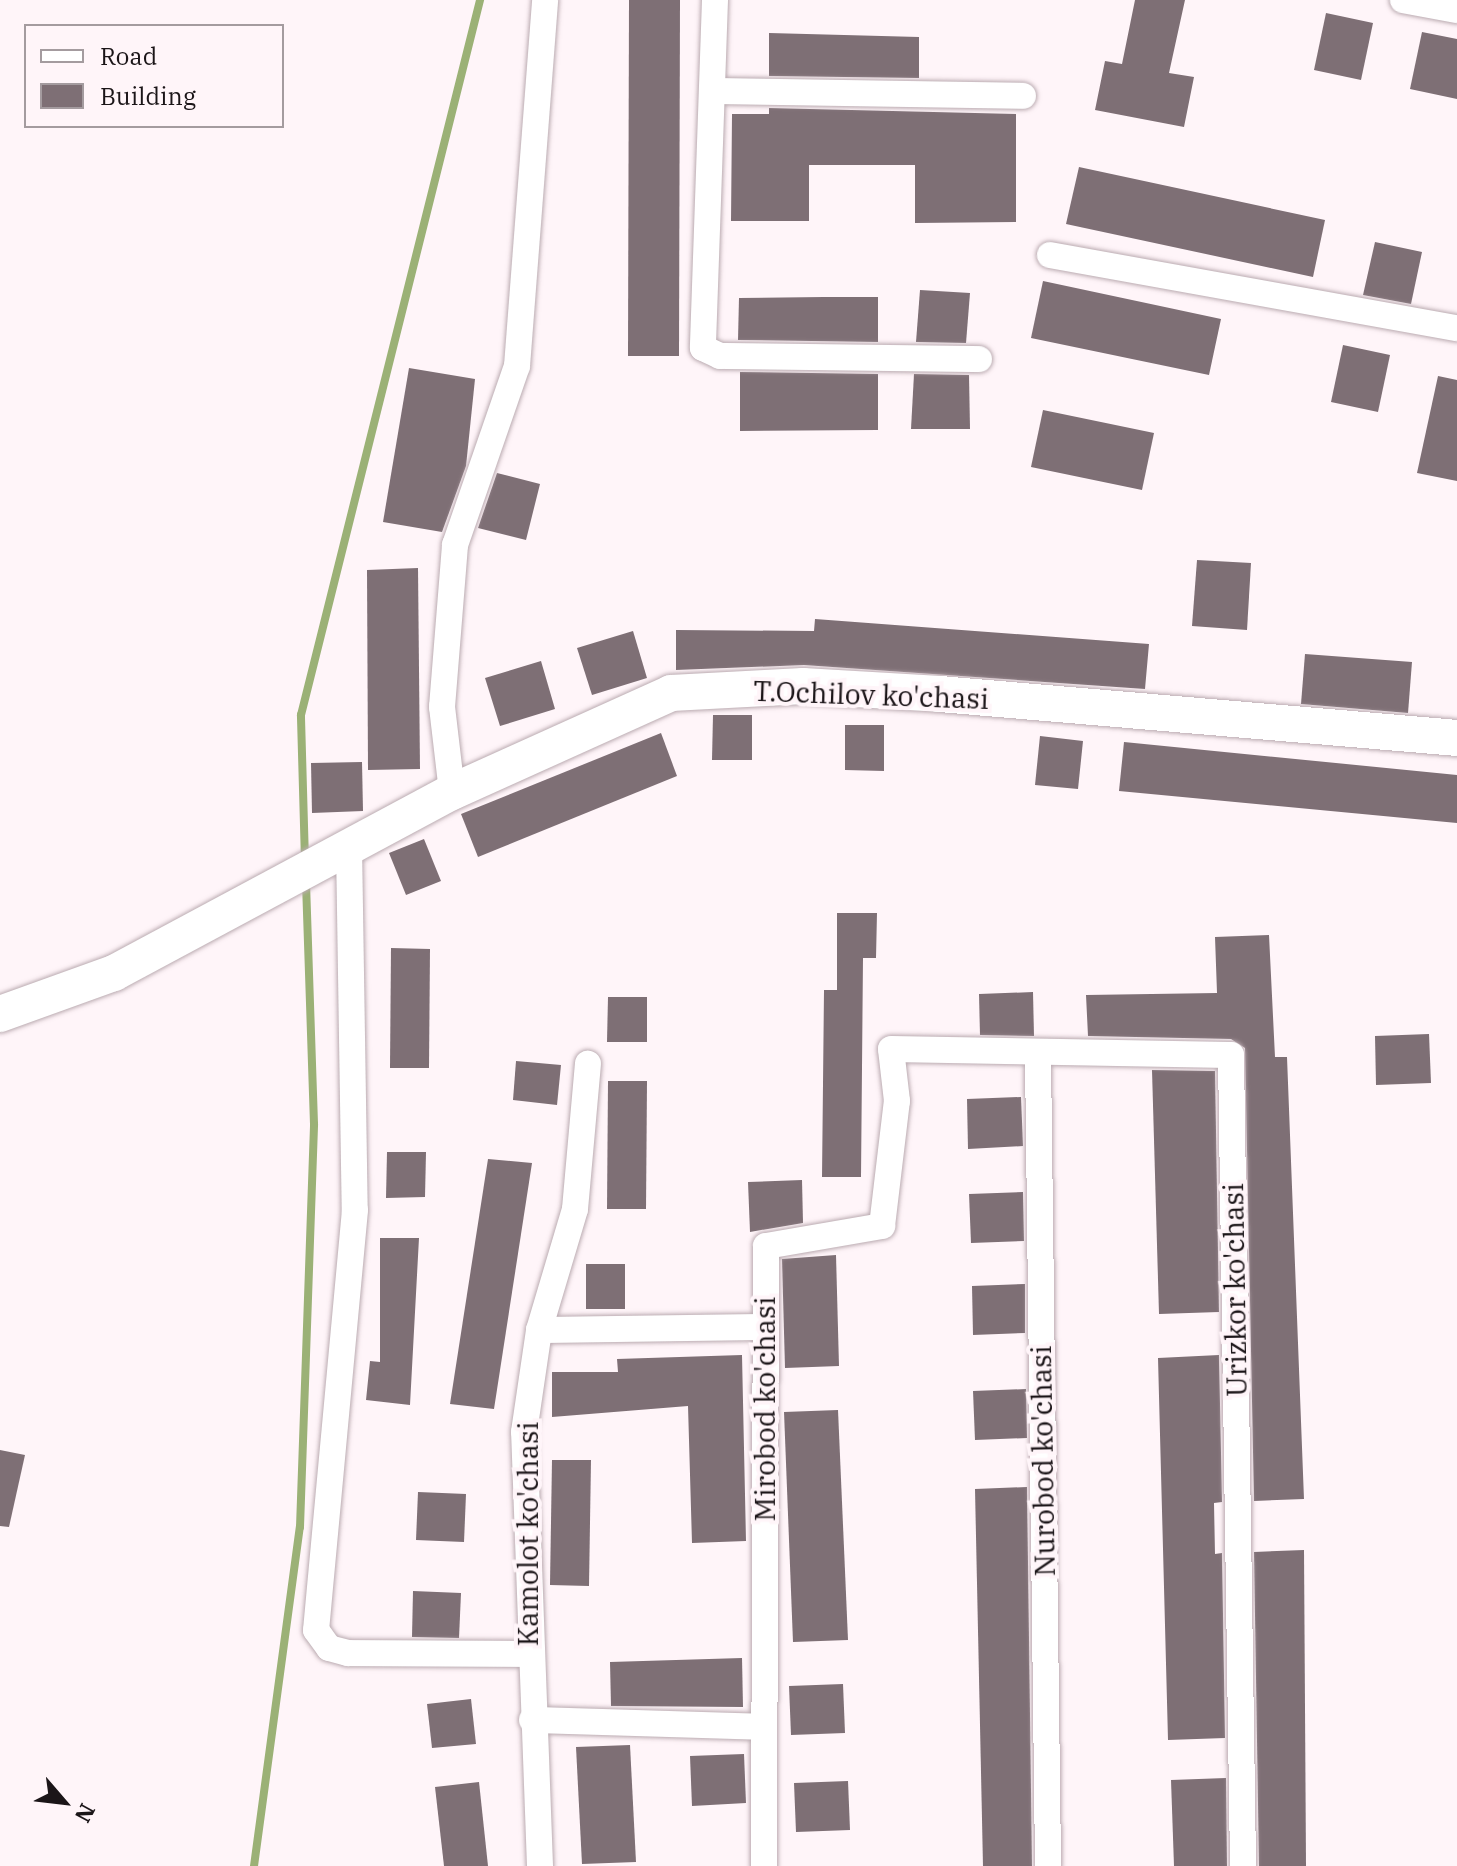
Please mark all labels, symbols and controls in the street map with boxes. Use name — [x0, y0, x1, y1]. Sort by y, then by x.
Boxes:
legend — [24, 24, 284, 128]
text: Road — [100, 40, 157, 72]
text: Building — [100, 80, 196, 112]
street label: T.Ochilov ko'chasi — [753, 674, 989, 716]
street label: Urizkor ko'chasi — [1216, 1183, 1254, 1397]
street label: Mirobod ko'chasi — [748, 1296, 782, 1522]
street label: Nurobod ko'chasi — [1024, 1345, 1062, 1577]
street label: Kamolot ko'chasi — [511, 1422, 545, 1646]
north arrow — [24, 1762, 104, 1842]
text: N — [69, 1799, 103, 1828]

